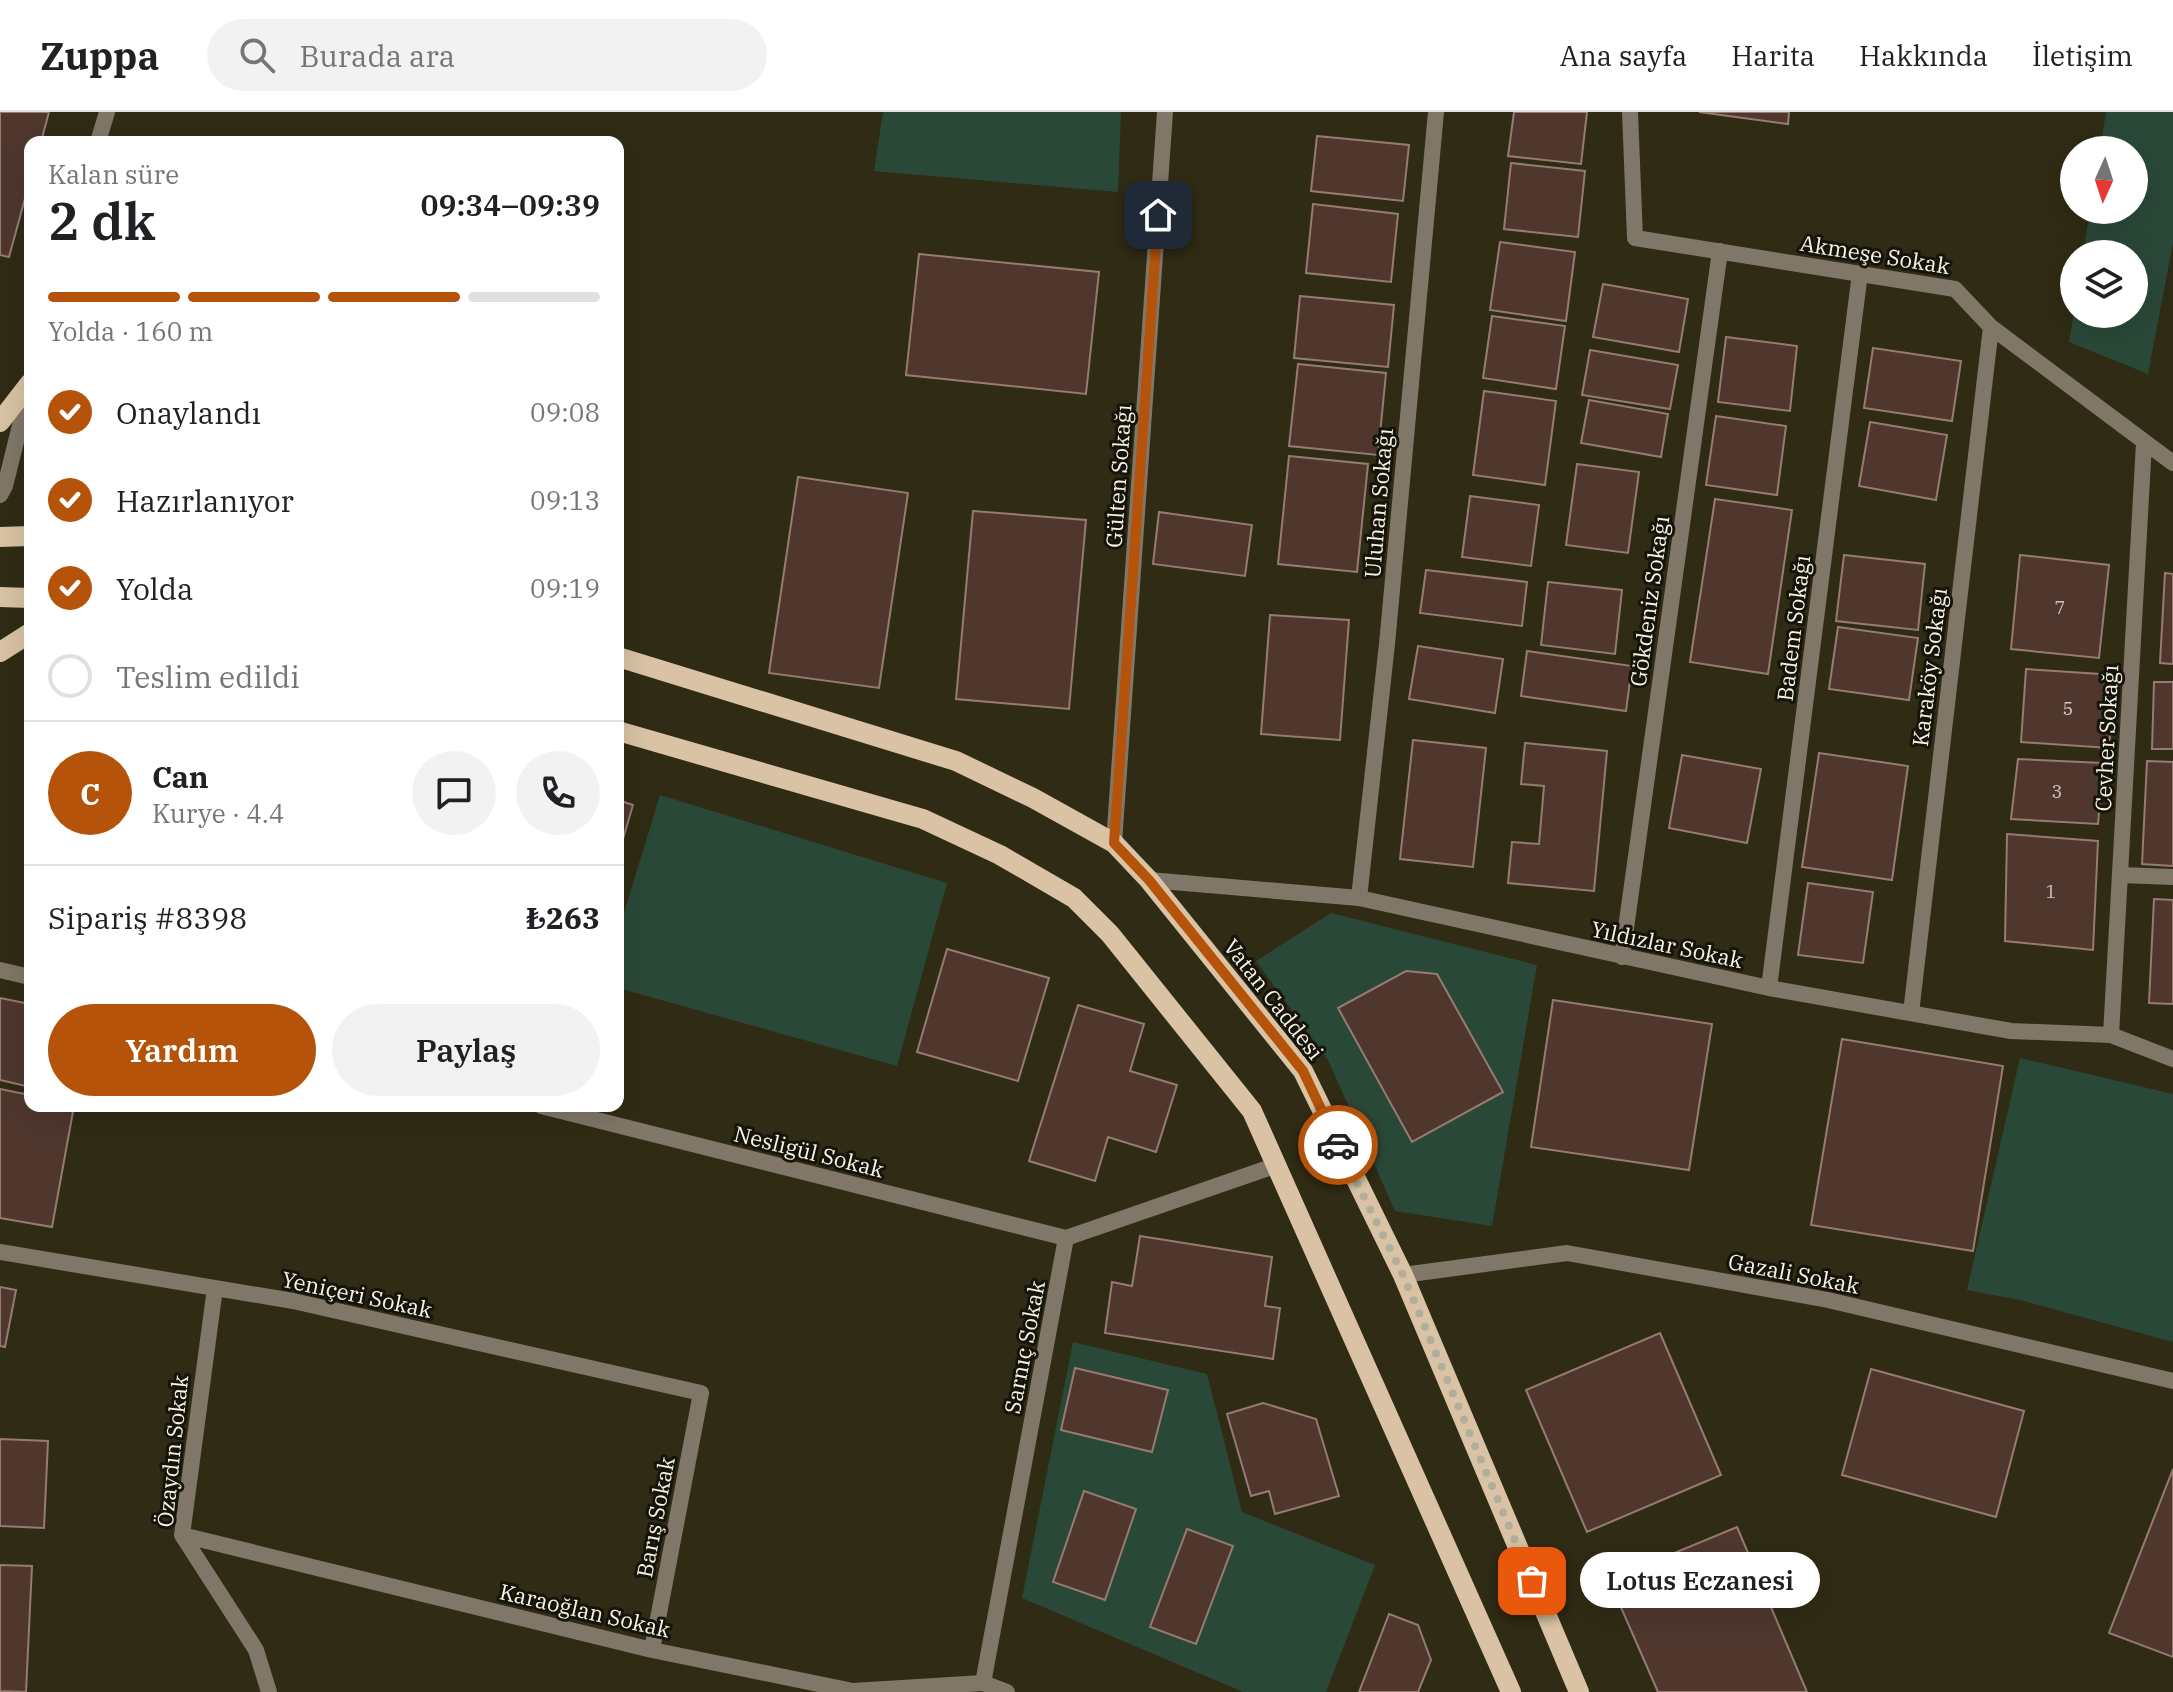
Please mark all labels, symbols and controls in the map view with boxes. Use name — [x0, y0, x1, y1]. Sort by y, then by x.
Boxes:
search box — [207, 19, 767, 91]
text: Zuppa — [40, 31, 159, 80]
icon: search — [235, 33, 279, 77]
text: Burada ara — [299, 36, 455, 75]
text: Ana sayfa — [1560, 37, 1687, 74]
text: Harita — [1731, 37, 1815, 74]
text: Hakkında — [1859, 37, 1988, 74]
text: İletişim — [2032, 37, 2133, 74]
north arrow — [2060, 136, 2148, 224]
map controls — [2060, 136, 2148, 328]
text: Kalan süre — [48, 157, 179, 191]
pin — [1124, 181, 1192, 249]
text: 09:34–09:39 — [420, 185, 600, 224]
text: 2 dk — [48, 187, 155, 254]
icon: home — [1136, 193, 1180, 237]
street label: Akmeşe Sokak — [1798, 228, 1952, 280]
button: layers — [2060, 240, 2148, 328]
text: Yolda · 160 m — [48, 314, 213, 348]
icon: check — [48, 390, 92, 434]
text: Onaylandı — [116, 393, 261, 432]
text: 09:08 — [530, 395, 600, 429]
street label: Gülten Sokağı — [1099, 403, 1137, 549]
street label: Uluhan Sokağı — [1357, 427, 1399, 579]
icon: check — [48, 478, 92, 522]
text: Hazırlanıyor — [116, 481, 294, 520]
text: 09:13 — [530, 483, 600, 517]
street label: Gökdeniz Sokağı — [1623, 514, 1675, 688]
street label: Badem Sokağı — [1770, 553, 1816, 703]
icon: check — [48, 566, 92, 610]
text: Yolda — [116, 569, 193, 608]
text: 09:19 — [530, 571, 600, 605]
street label: Karaköy Sokağı — [1905, 586, 1953, 748]
house number: 7 — [2055, 596, 2065, 619]
text: Teslim edildi — [116, 657, 300, 696]
street label: Cevher Sokağı — [2088, 664, 2124, 812]
house number: 5 — [2063, 697, 2073, 720]
button: chat — [412, 751, 496, 835]
button: phone — [516, 751, 600, 835]
text: Can — [152, 757, 209, 796]
text: C — [80, 774, 100, 813]
house number: 3 — [2052, 780, 2062, 803]
text: Kurye · 4.4 — [152, 796, 284, 830]
house number: 1 — [2046, 880, 2056, 903]
text: Sipariş #8398 — [48, 898, 247, 937]
text: ₺263 — [526, 898, 600, 937]
street label: Yıldızlar Sokak — [1588, 914, 1746, 974]
street label: Vatan Caddesi — [1218, 932, 1330, 1066]
button: Yardım — [48, 1004, 316, 1096]
button: Paylaş — [332, 1004, 600, 1096]
courier — [1298, 1105, 1378, 1185]
street label: Nesligül Sokak — [731, 1118, 887, 1184]
icon: car — [1316, 1123, 1360, 1167]
street label: Gazali Sokak — [1726, 1246, 1862, 1300]
street label: Yeniçeri Sokak — [279, 1264, 435, 1324]
street label: Sarnıç Sokak — [997, 1278, 1051, 1416]
street label: Özaydın Sokak — [150, 1373, 194, 1529]
street label: Barış Sokak — [629, 1454, 681, 1580]
pin — [1498, 1547, 1566, 1615]
callout: Lotus Eczanesi — [1580, 1553, 1820, 1609]
icon: bag — [1510, 1559, 1554, 1603]
text: Lotus Eczanesi — [1606, 1563, 1794, 1597]
street label: Karaoğlan Sokak — [497, 1576, 673, 1644]

